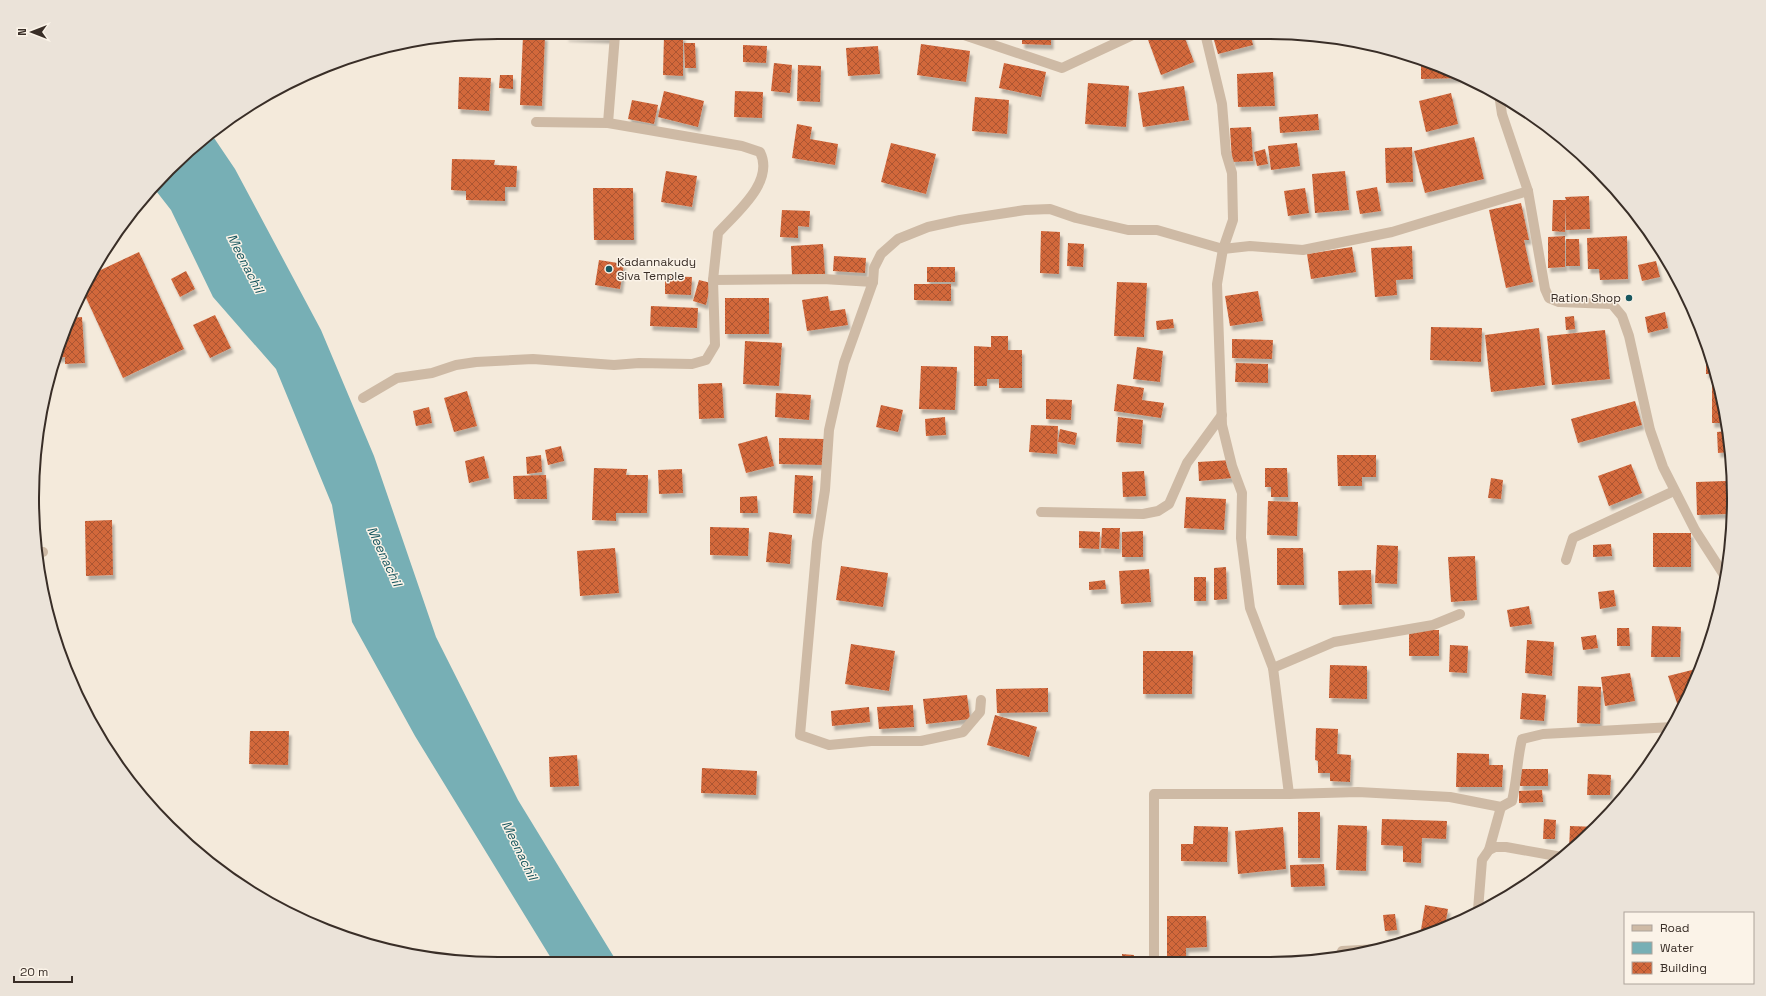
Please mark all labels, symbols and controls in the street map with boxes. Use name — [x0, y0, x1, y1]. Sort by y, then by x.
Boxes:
north arrow — [12, 12, 52, 52]
text: N — [15, 28, 29, 36]
water label: Meenachil — [223, 231, 268, 297]
place label: Kadannakudy Siva Temple — [617, 254, 696, 284]
marker: Kadannakudy Siva Temple — [604, 264, 614, 274]
place label: Ration Shop — [1551, 290, 1621, 306]
marker: Ration Shop — [1624, 293, 1634, 303]
water label: Meenachil — [363, 524, 407, 590]
water label: Meenachil — [498, 818, 542, 884]
legend — [1624, 912, 1754, 984]
text: Road — [1660, 920, 1689, 936]
text: Water — [1660, 940, 1694, 956]
scale bar — [14, 958, 72, 984]
text: Building — [1660, 960, 1707, 976]
text: 20 m — [20, 964, 48, 980]

